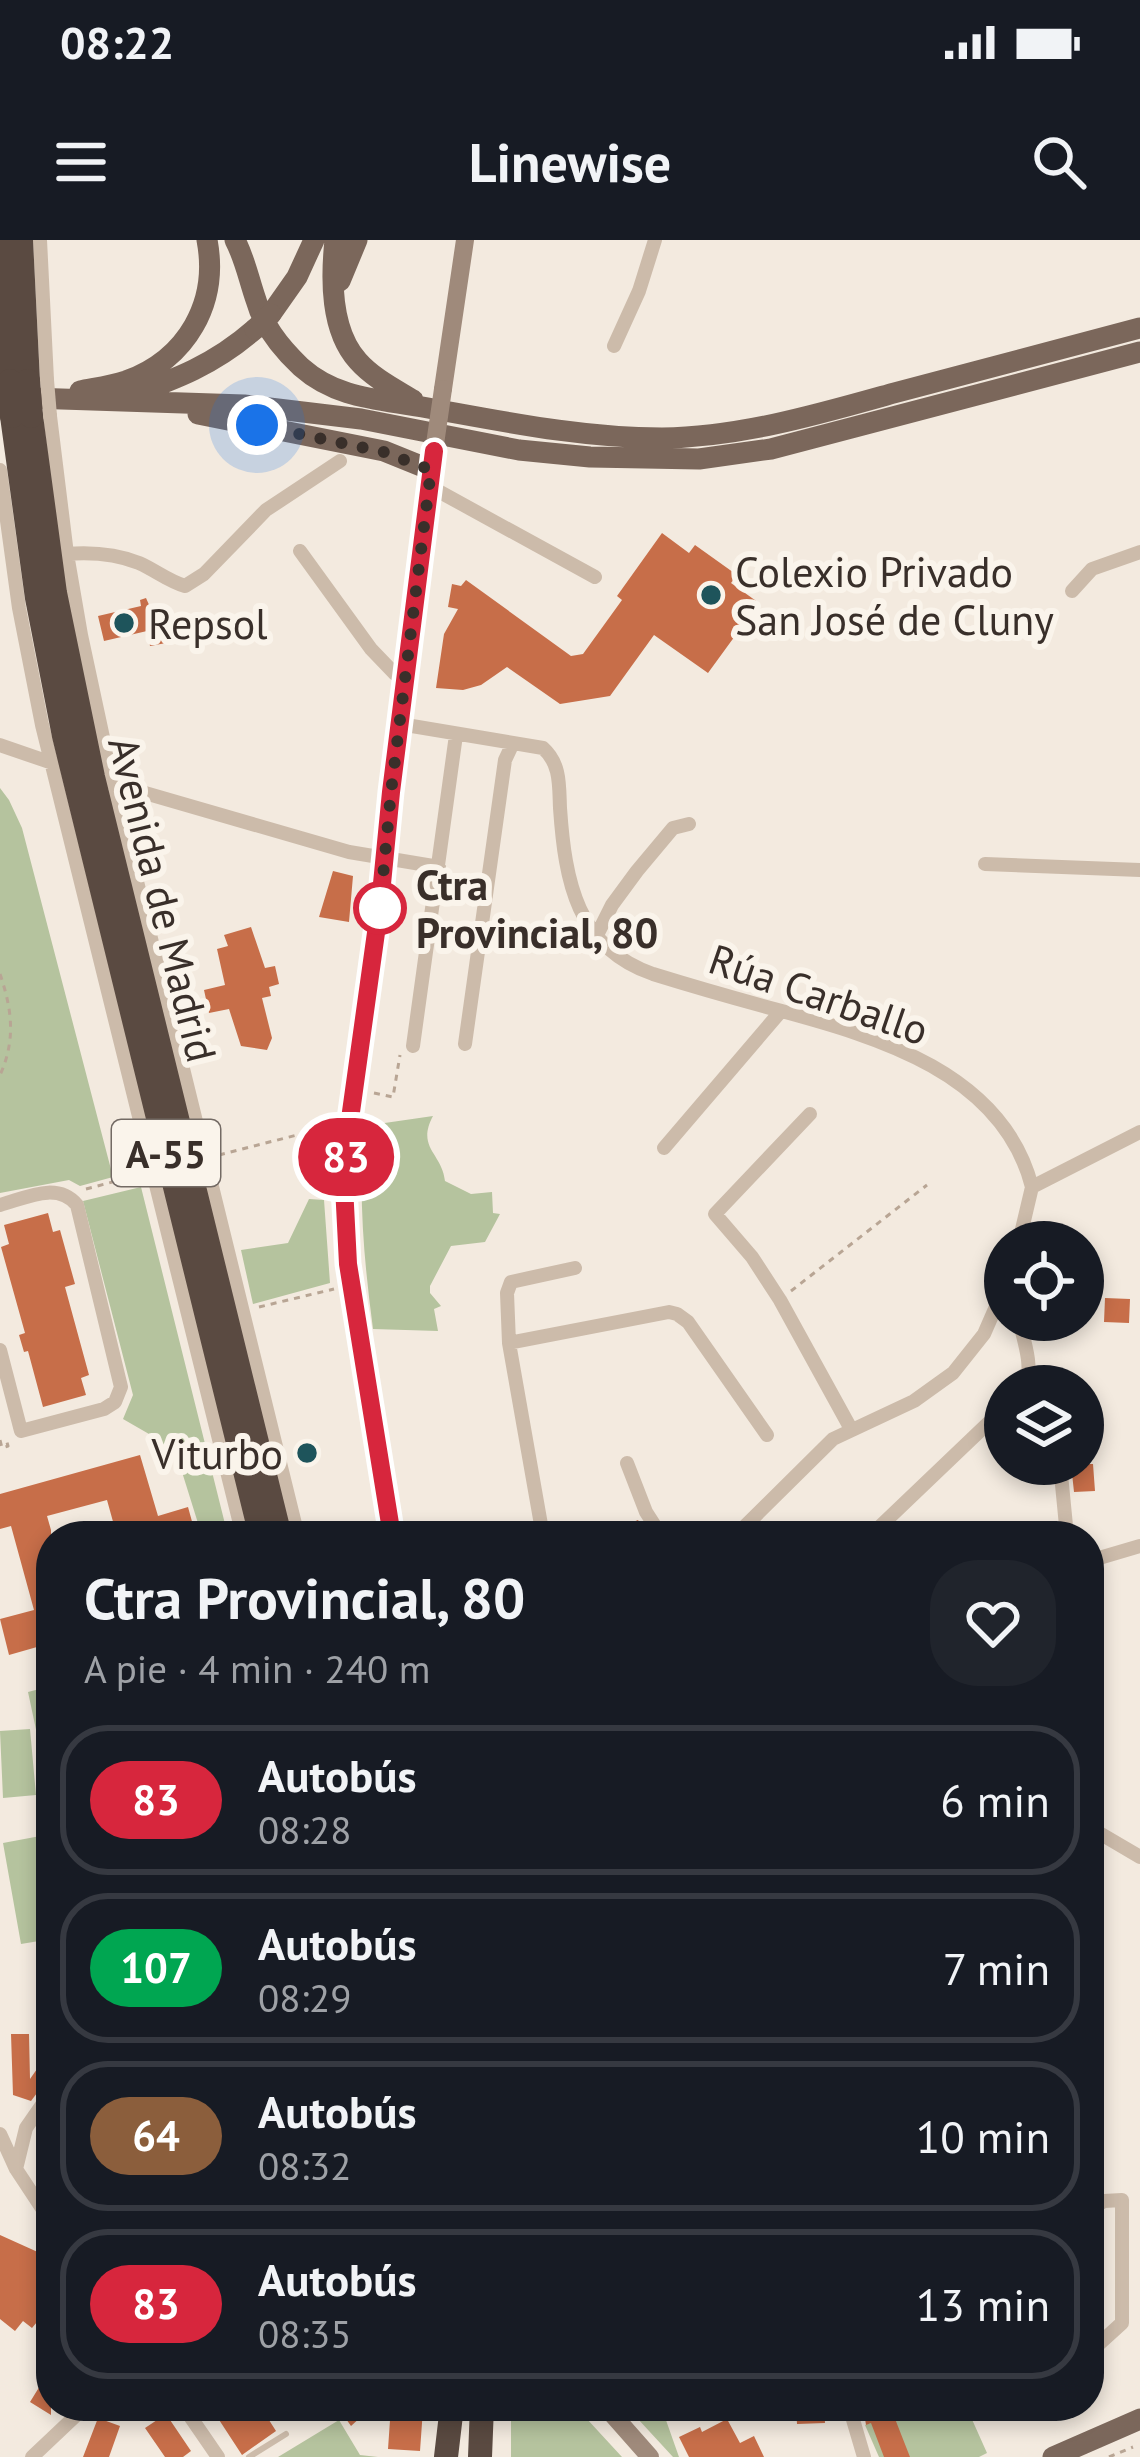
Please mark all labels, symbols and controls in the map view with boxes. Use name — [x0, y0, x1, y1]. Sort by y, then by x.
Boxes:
text: 08:22 — [60, 13, 174, 71]
text: Linewise — [469, 127, 671, 197]
icon: menu — [48, 129, 114, 195]
icon: search — [1026, 129, 1092, 195]
your location — [227, 395, 287, 455]
place label: Colexio Privado San José de Cluny — [735, 544, 1054, 647]
marker: Colexio Privado San José de Cluny — [698, 582, 724, 608]
place label: Repsol — [148, 596, 268, 651]
marker: Repsol — [111, 610, 137, 636]
street label: Avenida de Madrid — [96, 731, 230, 1067]
place label: Ctra Provincial, 80 — [416, 857, 658, 960]
marker: Ctra Provincial, 80 — [355, 883, 405, 933]
street label: Rúa Carballo — [702, 931, 936, 1057]
line badge: 83 — [292, 1118, 400, 1196]
road number: A-55 — [112, 1120, 220, 1186]
text: 83 — [322, 1129, 370, 1184]
map controls — [984, 1221, 1104, 1485]
button: locate — [984, 1221, 1104, 1341]
button: layers — [984, 1365, 1104, 1485]
place label: Viturbo — [151, 1426, 283, 1481]
marker: Viturbo — [294, 1440, 320, 1466]
button: heart — [930, 1560, 1056, 1686]
text: Ctra Provincial, 80 — [84, 1561, 525, 1635]
text: A pie · 4 min · 240 m — [84, 1643, 430, 1694]
text: Autobús — [258, 1746, 416, 1804]
text: 6 min — [940, 1771, 1050, 1829]
text: 83 — [132, 1772, 180, 1827]
text: 08:28 — [258, 1804, 352, 1855]
text: Autobús — [258, 1914, 416, 1972]
text: 7 min — [943, 1939, 1050, 1997]
text: 107 — [120, 1940, 192, 1995]
text: 08:29 — [258, 1972, 352, 2023]
text: Autobús — [258, 2082, 416, 2140]
text: 10 min — [916, 2107, 1050, 2165]
text: 64 — [132, 2108, 180, 2163]
text: 08:32 — [258, 2140, 352, 2191]
text: Autobús — [258, 2250, 416, 2308]
text: 13 min — [916, 2275, 1050, 2333]
text: 83 — [132, 2276, 180, 2331]
text: 08:35 — [258, 2308, 352, 2359]

